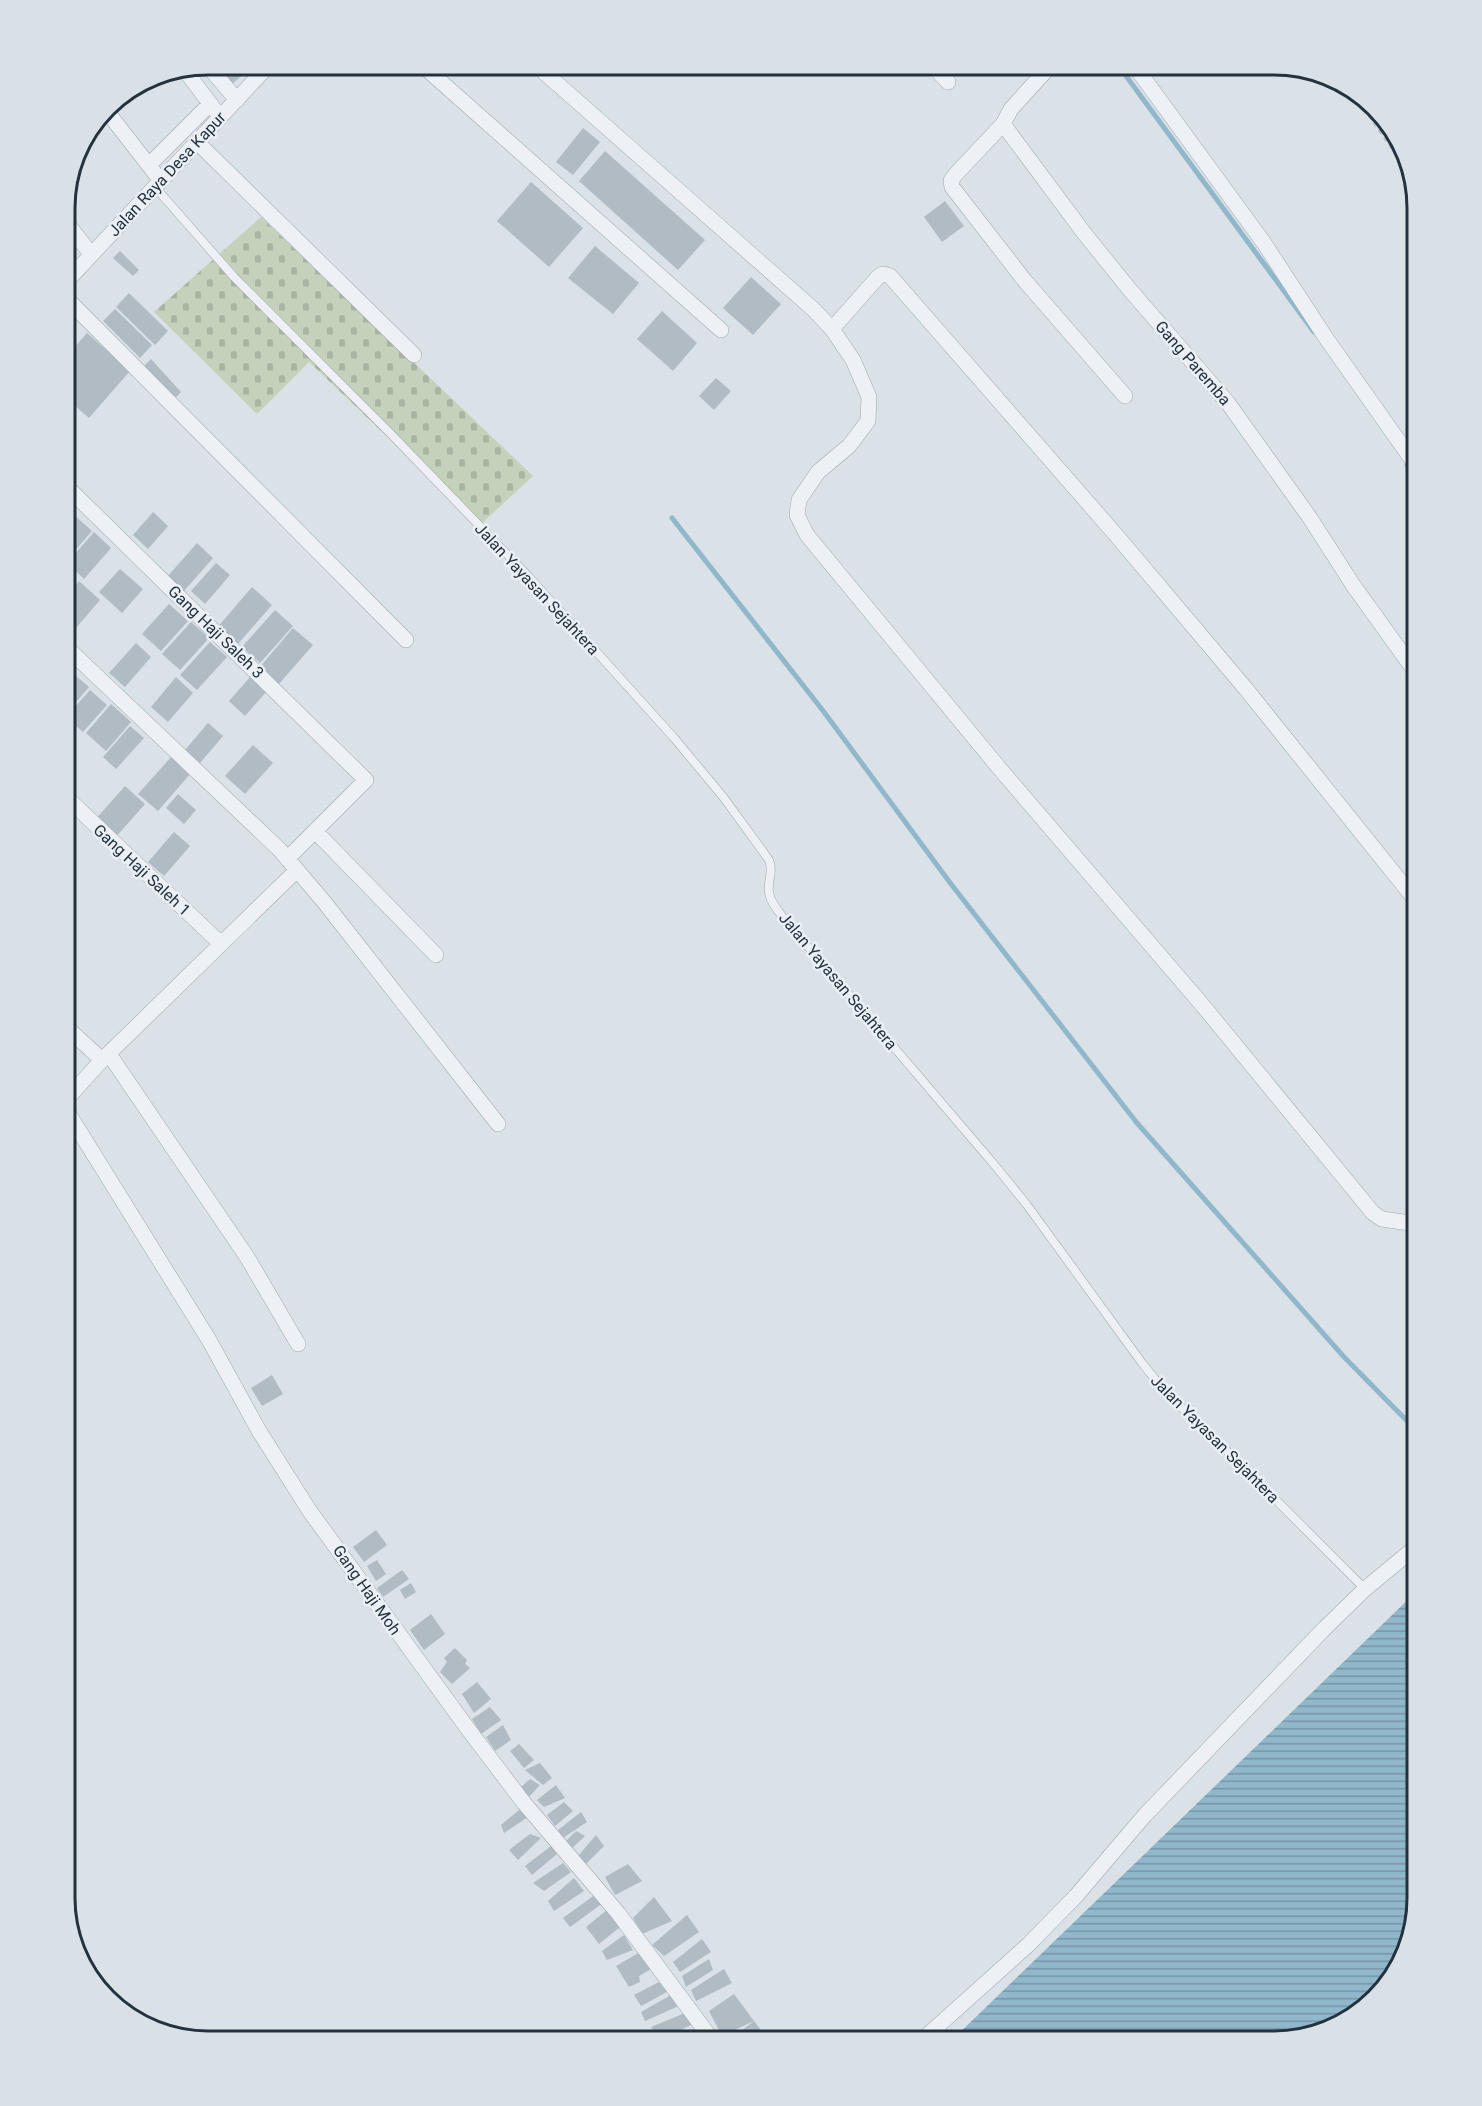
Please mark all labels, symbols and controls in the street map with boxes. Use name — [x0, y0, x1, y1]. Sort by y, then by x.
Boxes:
street label: Jalan Raya Desa Kapur — [104, 107, 230, 240]
street label: Gang Paremba — [1151, 317, 1235, 409]
street label: Jalan Yayasan Sejahtera — [471, 519, 603, 659]
street label: Gang Haji Saleh 3 — [164, 582, 268, 682]
street label: Gang Haji Saleh 1 — [90, 820, 194, 920]
street label: Jalan Yayasan Sejahtera — [775, 908, 901, 1054]
street label: Jalan Yayasan Sejahtera — [1147, 1371, 1283, 1507]
street label: Gang Haji Moh — [329, 1542, 405, 1638]

